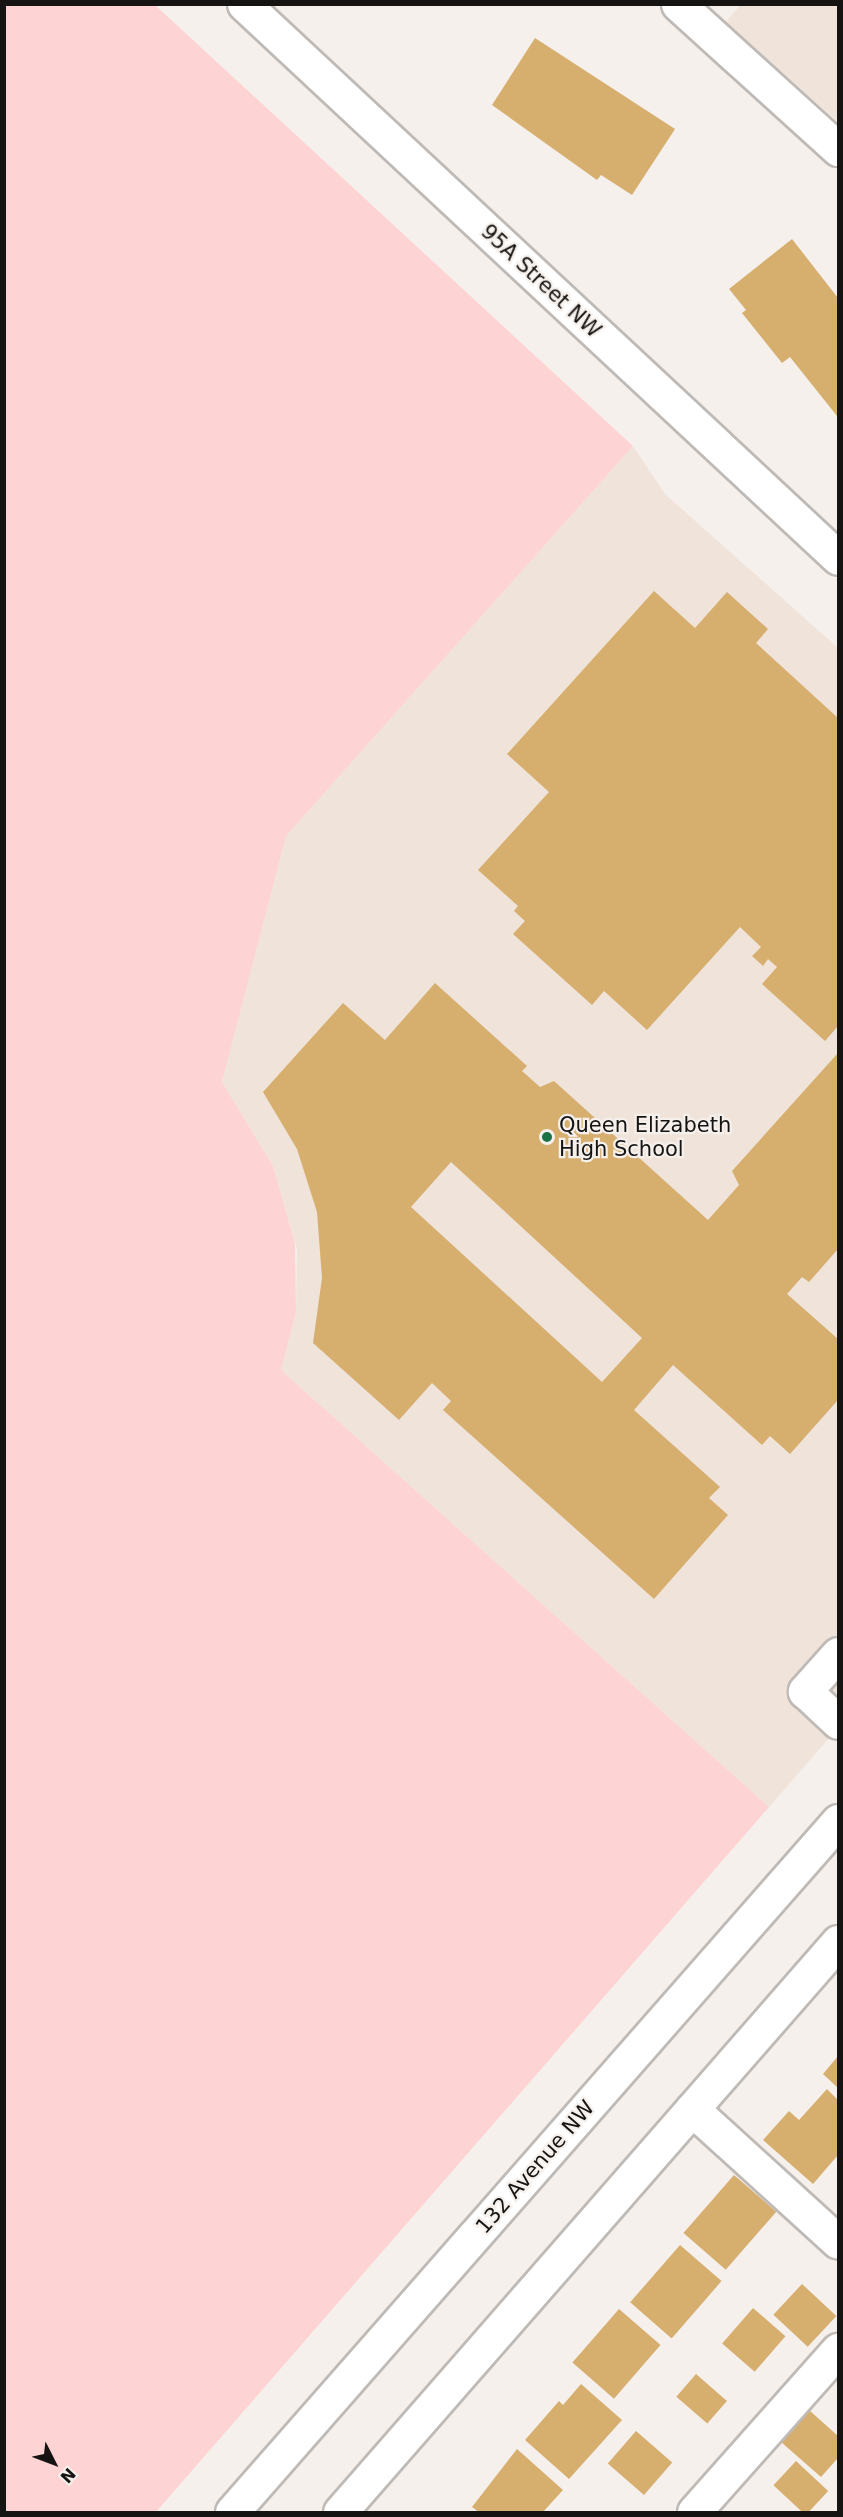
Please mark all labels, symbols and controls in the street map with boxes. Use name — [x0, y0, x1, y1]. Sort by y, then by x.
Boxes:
street label: 95A Street NW — [476, 219, 606, 343]
place label: Queen Elizabeth High School — [559, 1112, 731, 1162]
marker: Queen Elizabeth High School — [540, 1130, 554, 1144]
street label: 132 Avenue NW — [470, 2095, 600, 2239]
north arrow — [24, 2433, 84, 2493]
text: N — [56, 2464, 79, 2487]

